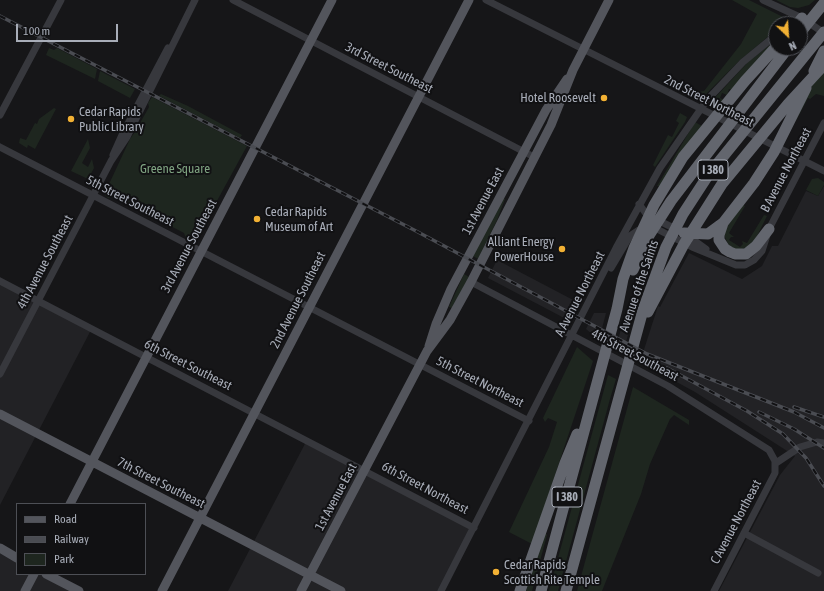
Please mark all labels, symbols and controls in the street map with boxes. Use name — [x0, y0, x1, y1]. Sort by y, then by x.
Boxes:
scale bar — [18, 16, 120, 42]
north arrow — [768, 16, 808, 56]
text: 100 m — [23, 24, 50, 38]
street label: 3rd Street Southeast — [343, 39, 435, 97]
text: N — [787, 39, 798, 53]
street label: 2nd Street Northeast — [662, 72, 756, 130]
place label: Hotel Roosevelt — [520, 90, 596, 106]
marker: Hotel Roosevelt — [599, 93, 609, 103]
place label: Cedar Rapids Public Library — [79, 104, 144, 135]
marker: Cedar Rapids Public Library — [66, 114, 76, 124]
street label: B Avenue Northeast — [757, 125, 815, 215]
road number: I 380 — [698, 160, 728, 180]
park label: Greene Square — [140, 161, 210, 177]
street label: 1st Avenue East — [459, 165, 507, 237]
street label: 5th Street Southeast — [84, 172, 176, 230]
street label: 3rd Avenue Southeast — [158, 196, 220, 296]
place label: Cedar Rapids Museum of Art — [265, 204, 333, 235]
street label: 4th Avenue Southeast — [14, 212, 76, 312]
marker: Cedar Rapids Museum of Art — [252, 214, 262, 224]
place label: Alliant Energy PowerHouse — [488, 234, 554, 265]
street label: Avenue of the Saints — [616, 238, 662, 334]
marker: Alliant Energy PowerHouse — [557, 244, 567, 254]
street label: 2nd Avenue Southeast — [267, 249, 329, 351]
street label: A Avenue Northeast — [552, 249, 608, 339]
street label: 4th Street Southeast — [589, 325, 681, 385]
street label: 6th Street Southeast — [142, 336, 234, 394]
street label: 5th Street Northeast — [434, 353, 526, 411]
street label: 7th Street Southeast — [115, 454, 207, 512]
street label: 6th Street Northeast — [379, 459, 471, 517]
street label: 1st Avenue East — [312, 461, 360, 533]
street label: C Avenue Northeast — [707, 477, 765, 567]
road number: I 380 — [552, 487, 582, 507]
legend — [16, 503, 146, 575]
text: Road — [54, 512, 77, 526]
text: Railway — [54, 532, 89, 546]
text: Park — [54, 552, 74, 566]
place label: Cedar Rapids Scottish Rite Temple — [504, 557, 600, 588]
marker: Cedar Rapids Scottish Rite Temple — [491, 567, 501, 577]

